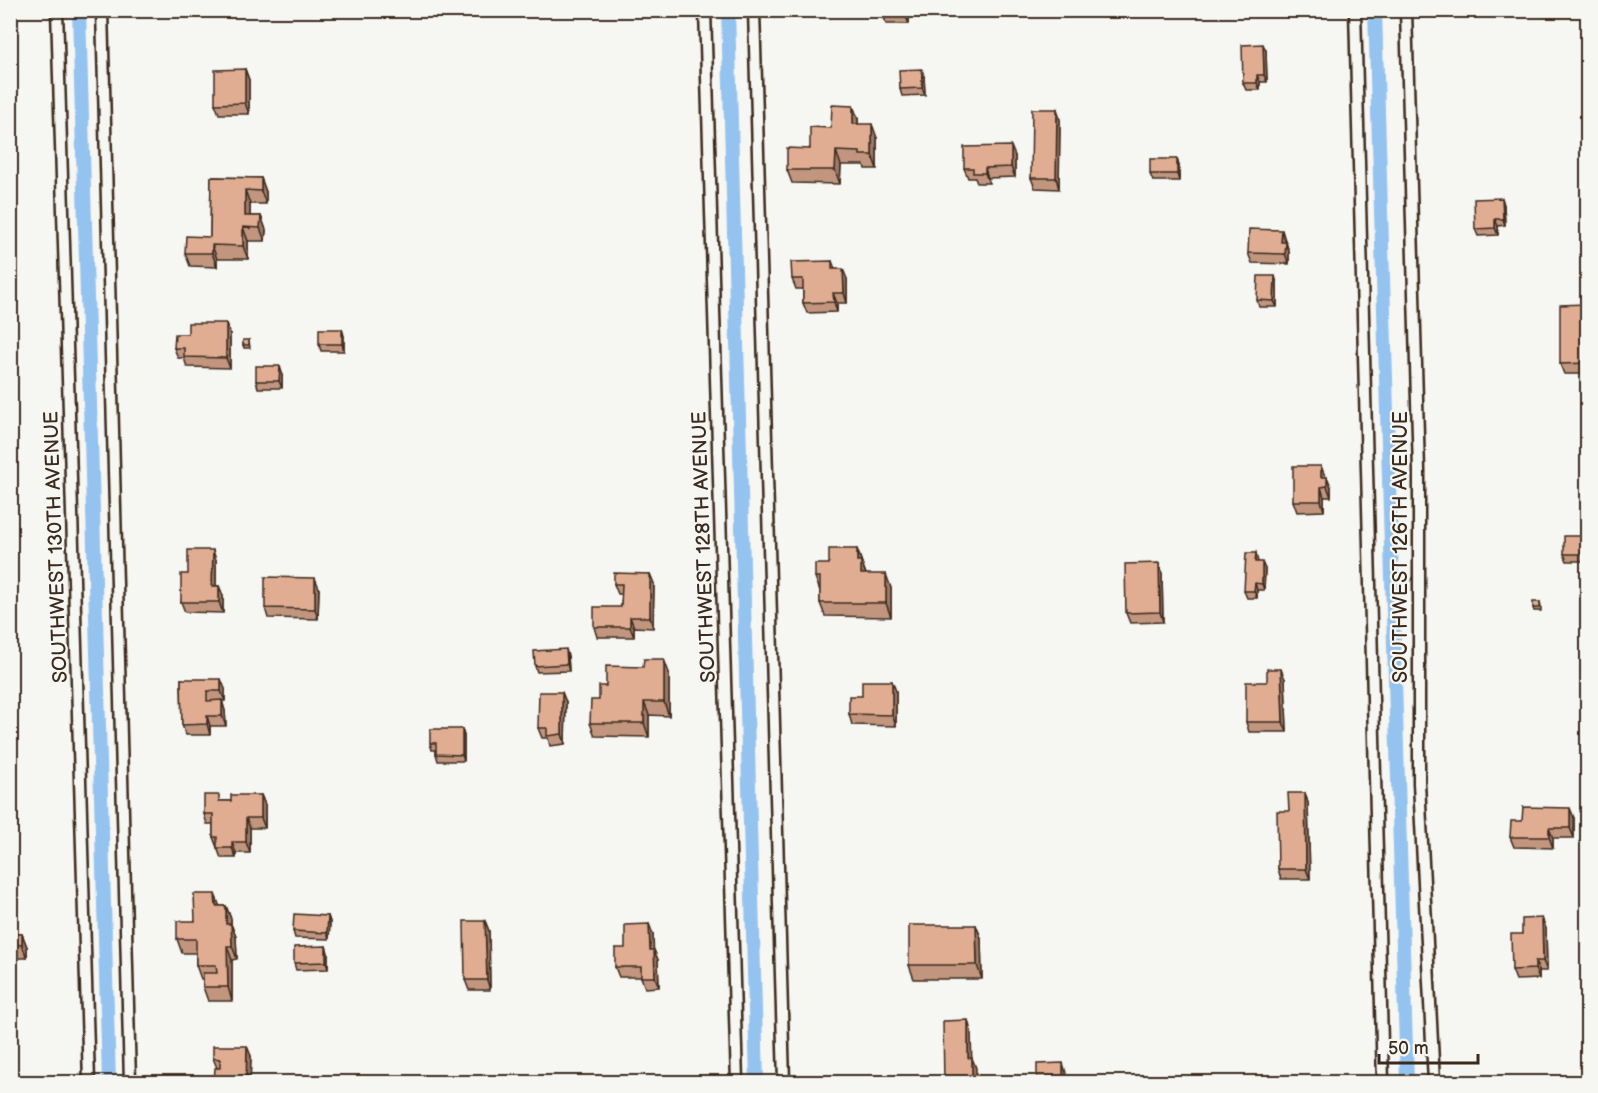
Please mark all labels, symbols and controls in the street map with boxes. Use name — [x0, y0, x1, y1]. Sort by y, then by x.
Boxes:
street label: SOUTHWEST 130TH AVENUE — [39, 411, 73, 683]
street label: SOUTHWEST 128TH AVENUE — [687, 411, 721, 683]
street label: SOUTHWEST 126TH AVENUE — [1389, 411, 1413, 683]
scale bar — [1379, 1027, 1478, 1065]
text: 50 m — [1388, 1038, 1429, 1059]

